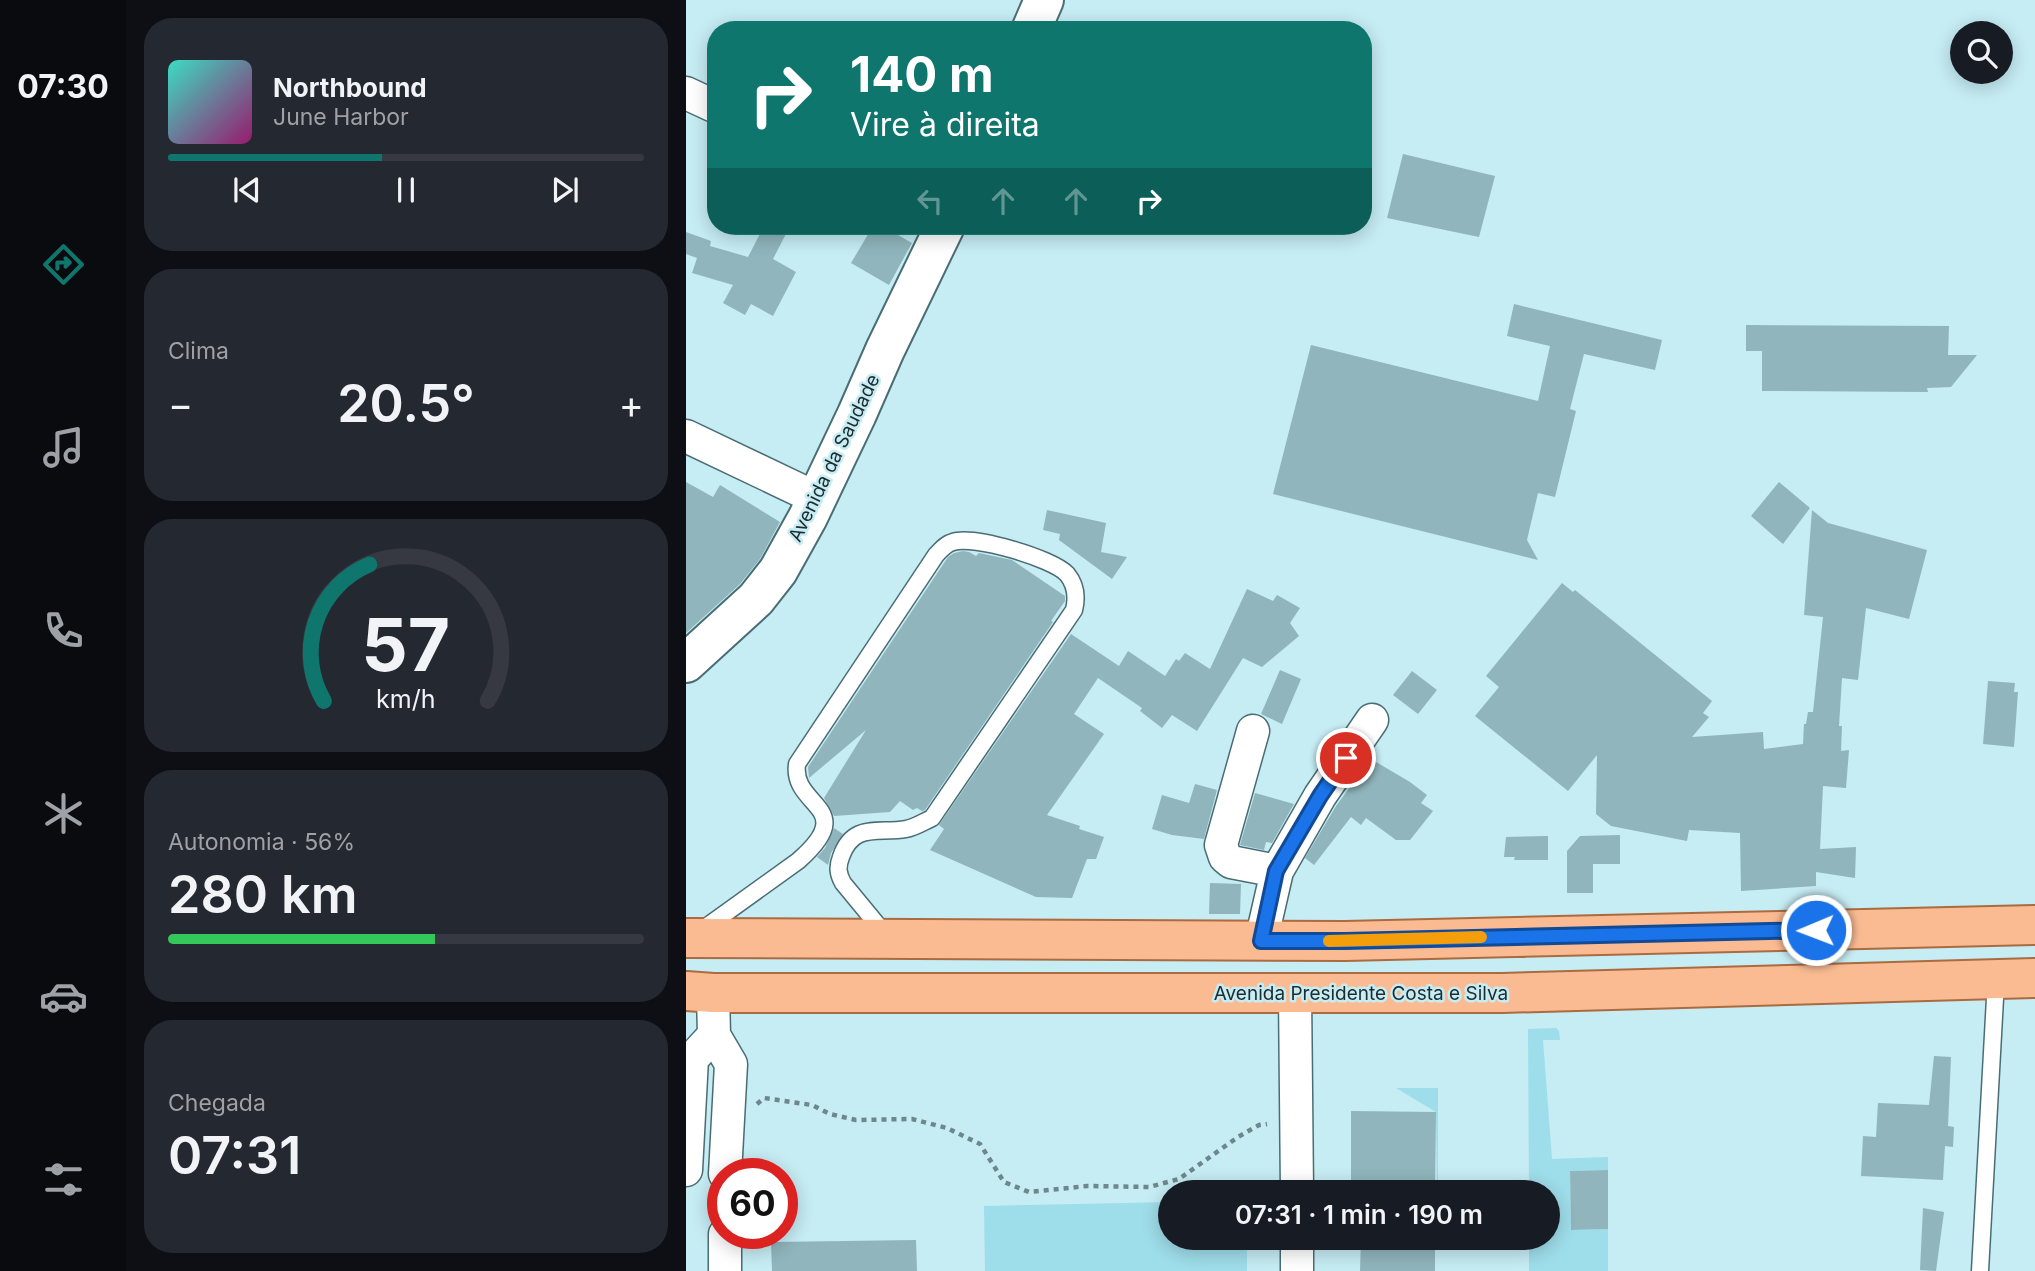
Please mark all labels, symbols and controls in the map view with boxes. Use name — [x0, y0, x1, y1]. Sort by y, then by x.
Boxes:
map controls — [1950, 21, 2013, 84]
button: search — [1950, 21, 2013, 84]
text: 140 m — [850, 45, 994, 104]
icon: right — [735, 49, 826, 140]
text: 07:30 — [17, 67, 109, 106]
text: Northbound — [273, 72, 427, 103]
text: June Harbor — [273, 103, 409, 131]
text: Vire à direita — [850, 105, 1040, 144]
icon: previous — [228, 171, 266, 209]
icon: pause — [387, 171, 425, 209]
icon: next — [546, 171, 584, 209]
icon: left — [911, 182, 949, 220]
icon: ahead — [984, 182, 1022, 220]
icon: ahead — [1057, 182, 1095, 220]
icon: right — [1130, 182, 1168, 220]
icon: directions — [39, 240, 88, 289]
text: Clima — [168, 337, 229, 365]
street label: Avenida da Saudade — [783, 371, 885, 545]
text: 20.5° — [337, 372, 475, 435]
text: − — [168, 381, 193, 427]
text: + — [619, 381, 644, 427]
icon: music — [39, 423, 88, 472]
text: 57 — [362, 601, 450, 690]
icon: phone — [39, 606, 88, 655]
text: km/h — [376, 684, 436, 714]
pin — [1316, 728, 1376, 788]
icon: arrive — [1327, 739, 1365, 777]
icon: climate — [39, 789, 88, 838]
text: Autonomia · 56% — [168, 828, 355, 856]
text: 280 km — [168, 863, 358, 926]
position arrow — [1779, 893, 1853, 967]
icon: car — [39, 972, 88, 1021]
street label: Avenida Presidente Costa e Silva — [1214, 982, 1508, 1005]
text: Chegada — [168, 1089, 266, 1117]
text: 07:31 — [168, 1124, 301, 1187]
icon: filters — [39, 1155, 88, 1204]
speed limit sign: 60 — [707, 1158, 798, 1249]
text: 07:31 · 1 min · 190 m — [1235, 1199, 1483, 1230]

